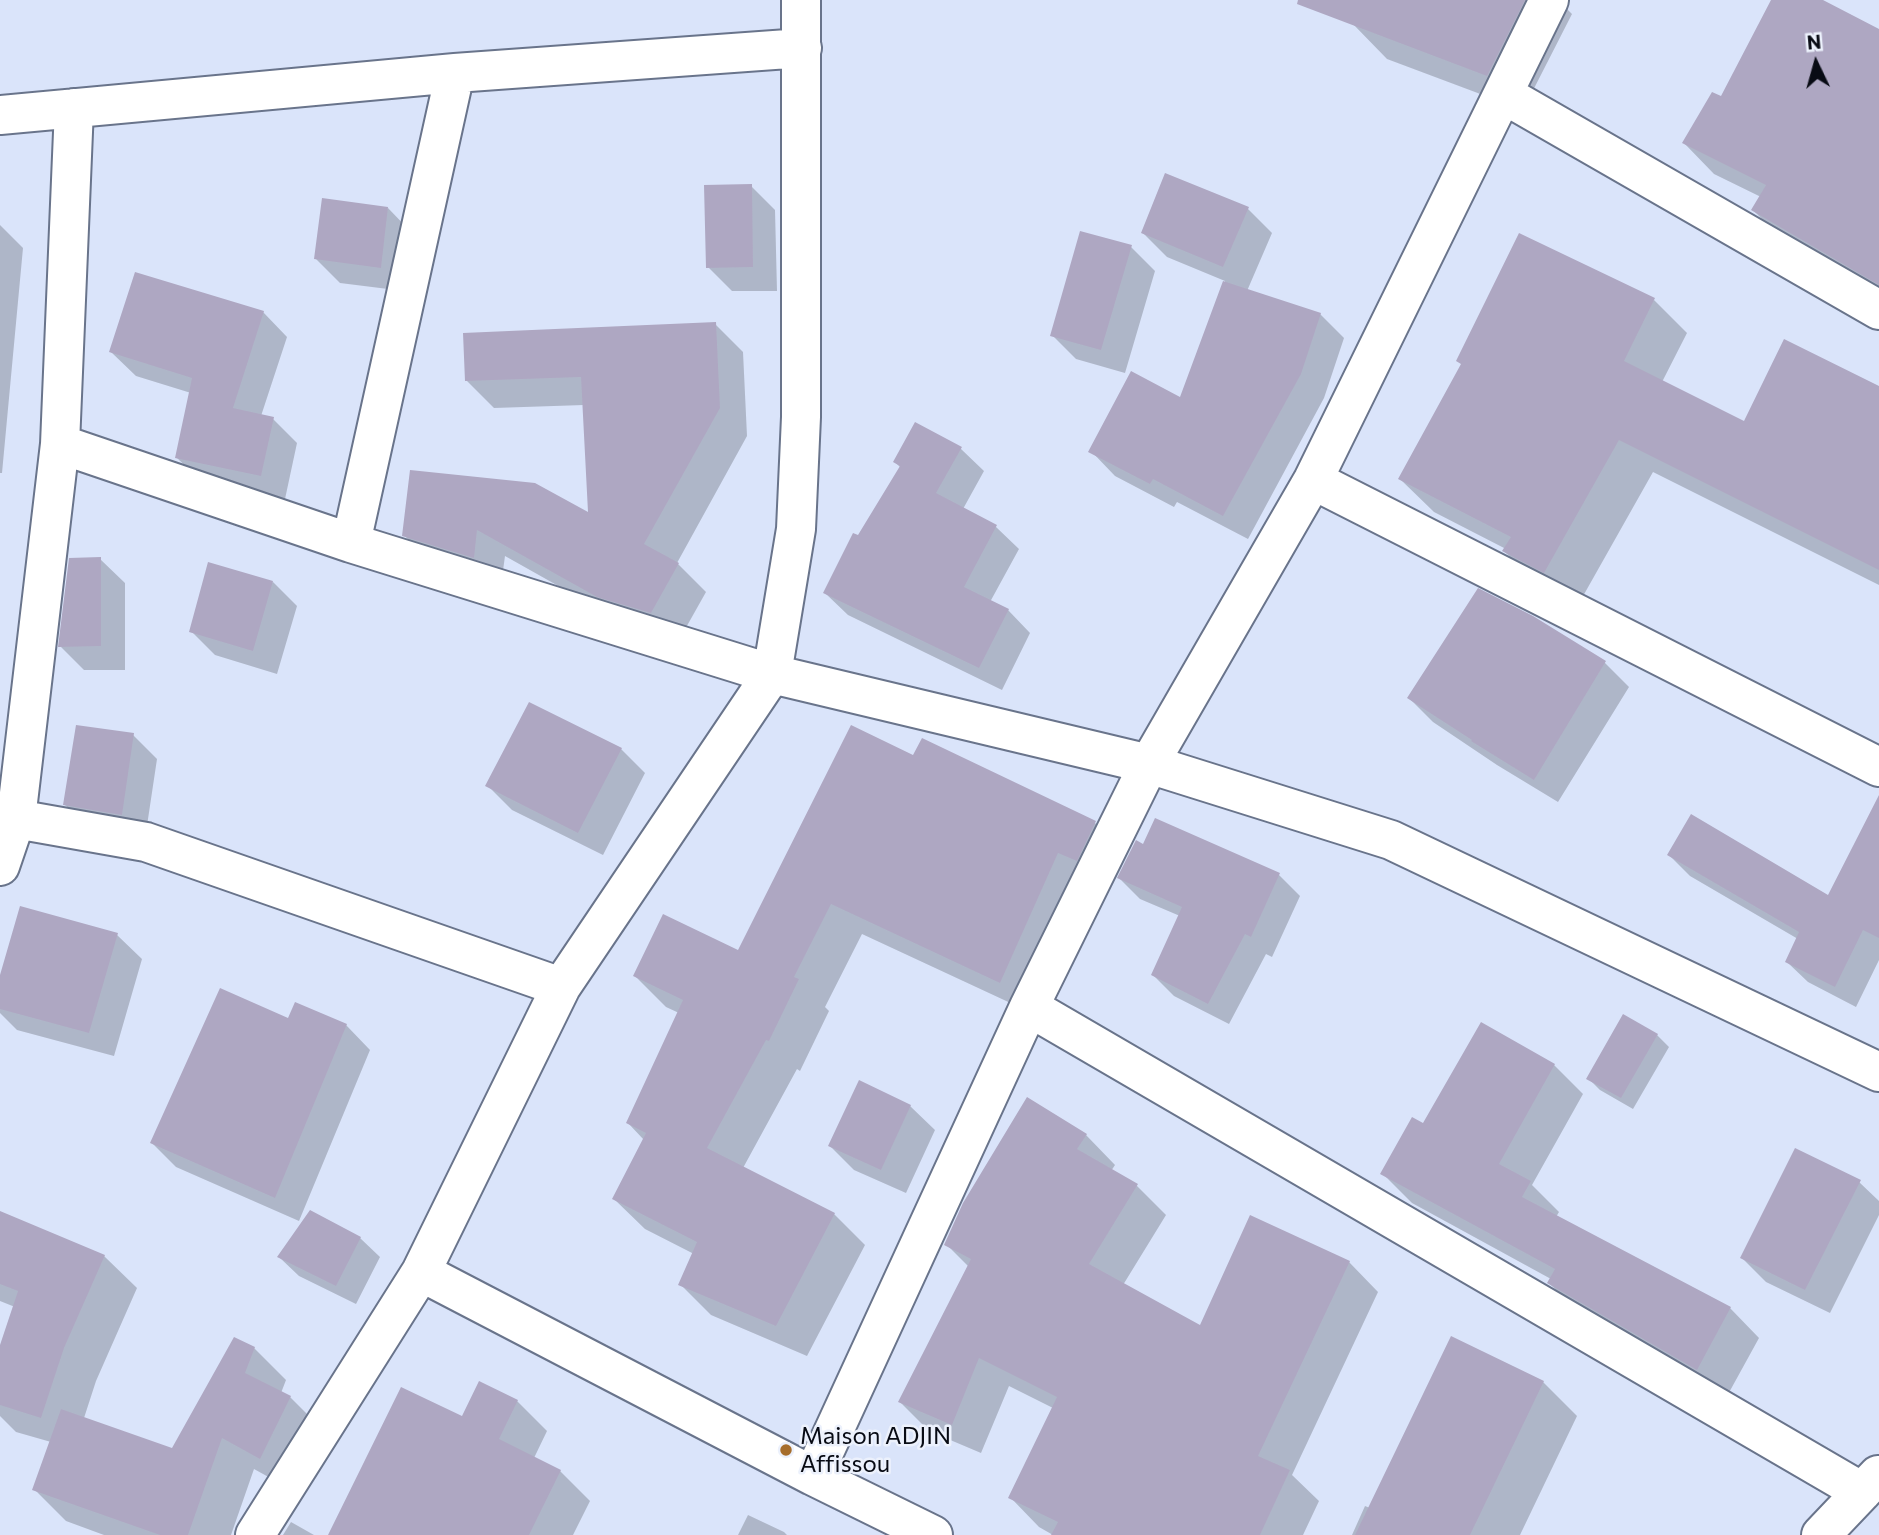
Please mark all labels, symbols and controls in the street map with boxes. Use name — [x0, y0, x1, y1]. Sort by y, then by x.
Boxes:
north arrow — [1781, 28, 1851, 98]
text: N — [1806, 30, 1822, 54]
place label: Maison ADJIN Affissou — [800, 1422, 951, 1478]
marker: Maison ADJIN Affissou — [778, 1442, 794, 1458]

